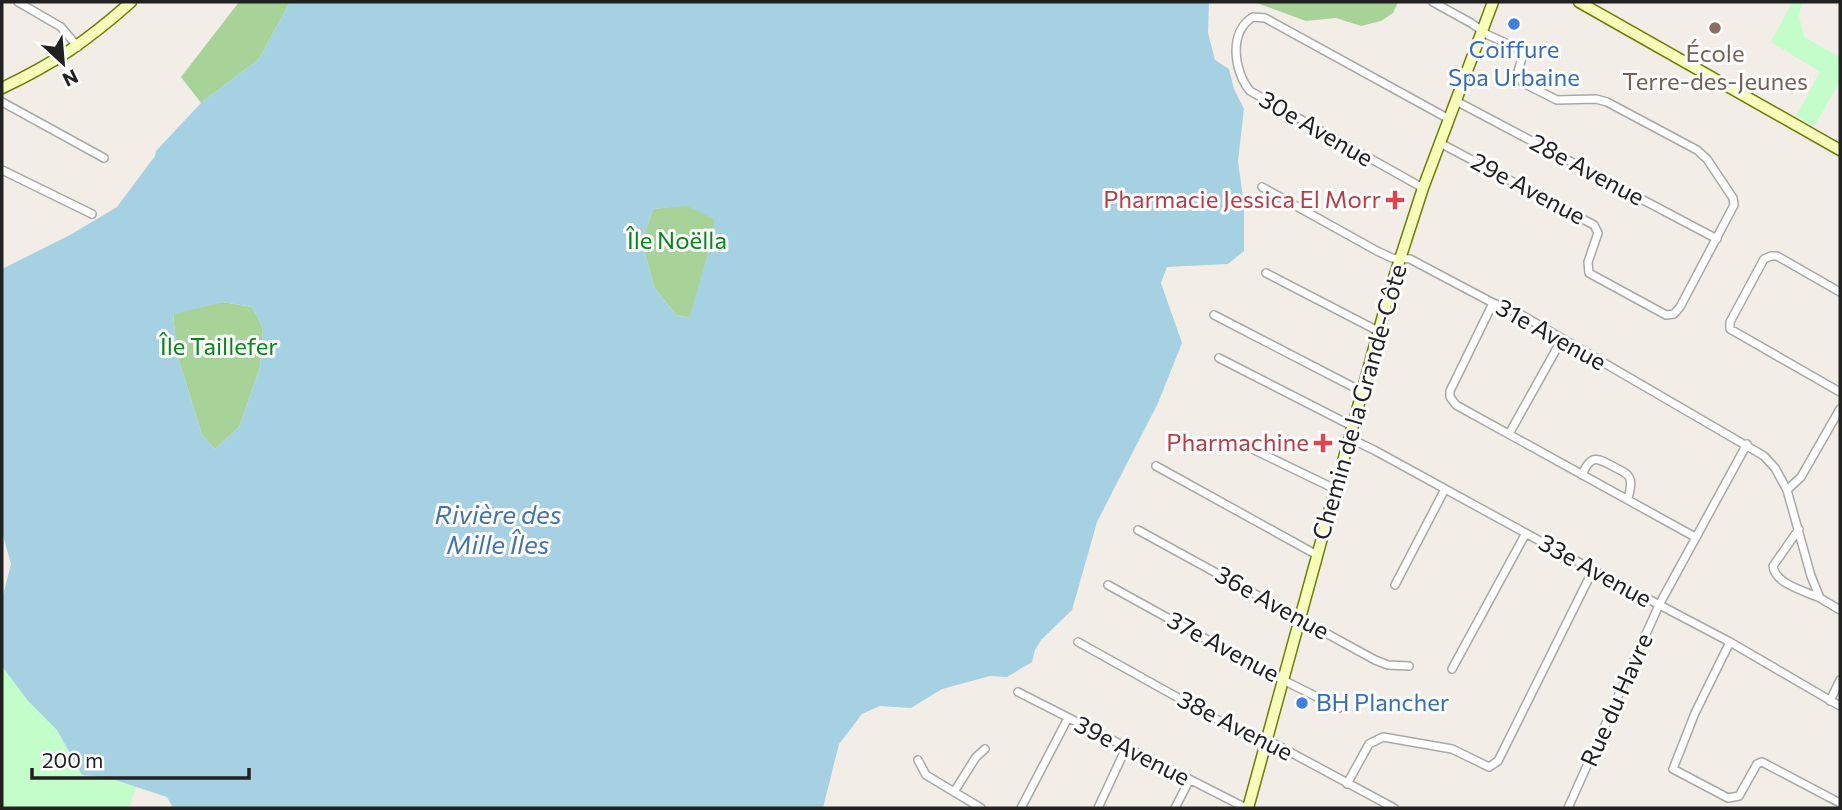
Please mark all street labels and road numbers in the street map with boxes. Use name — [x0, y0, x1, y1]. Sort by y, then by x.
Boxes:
street label: 30e Avenue — [1255, 83, 1379, 172]
street label: 28e Avenue — [1526, 127, 1650, 211]
street label: 29e Avenue — [1467, 146, 1591, 230]
street label: Chemin de la Grande-Côte — [1305, 260, 1412, 543]
street label: 31e Avenue — [1492, 292, 1612, 376]
street label: 33e Avenue — [1534, 527, 1657, 613]
street label: 36e Avenue — [1211, 559, 1335, 645]
street label: 37e Avenue — [1163, 604, 1285, 687]
street label: Rue du Havre — [1573, 628, 1658, 771]
street label: 38e Avenue — [1173, 683, 1298, 766]
street label: 39e Avenue — [1070, 708, 1195, 791]

